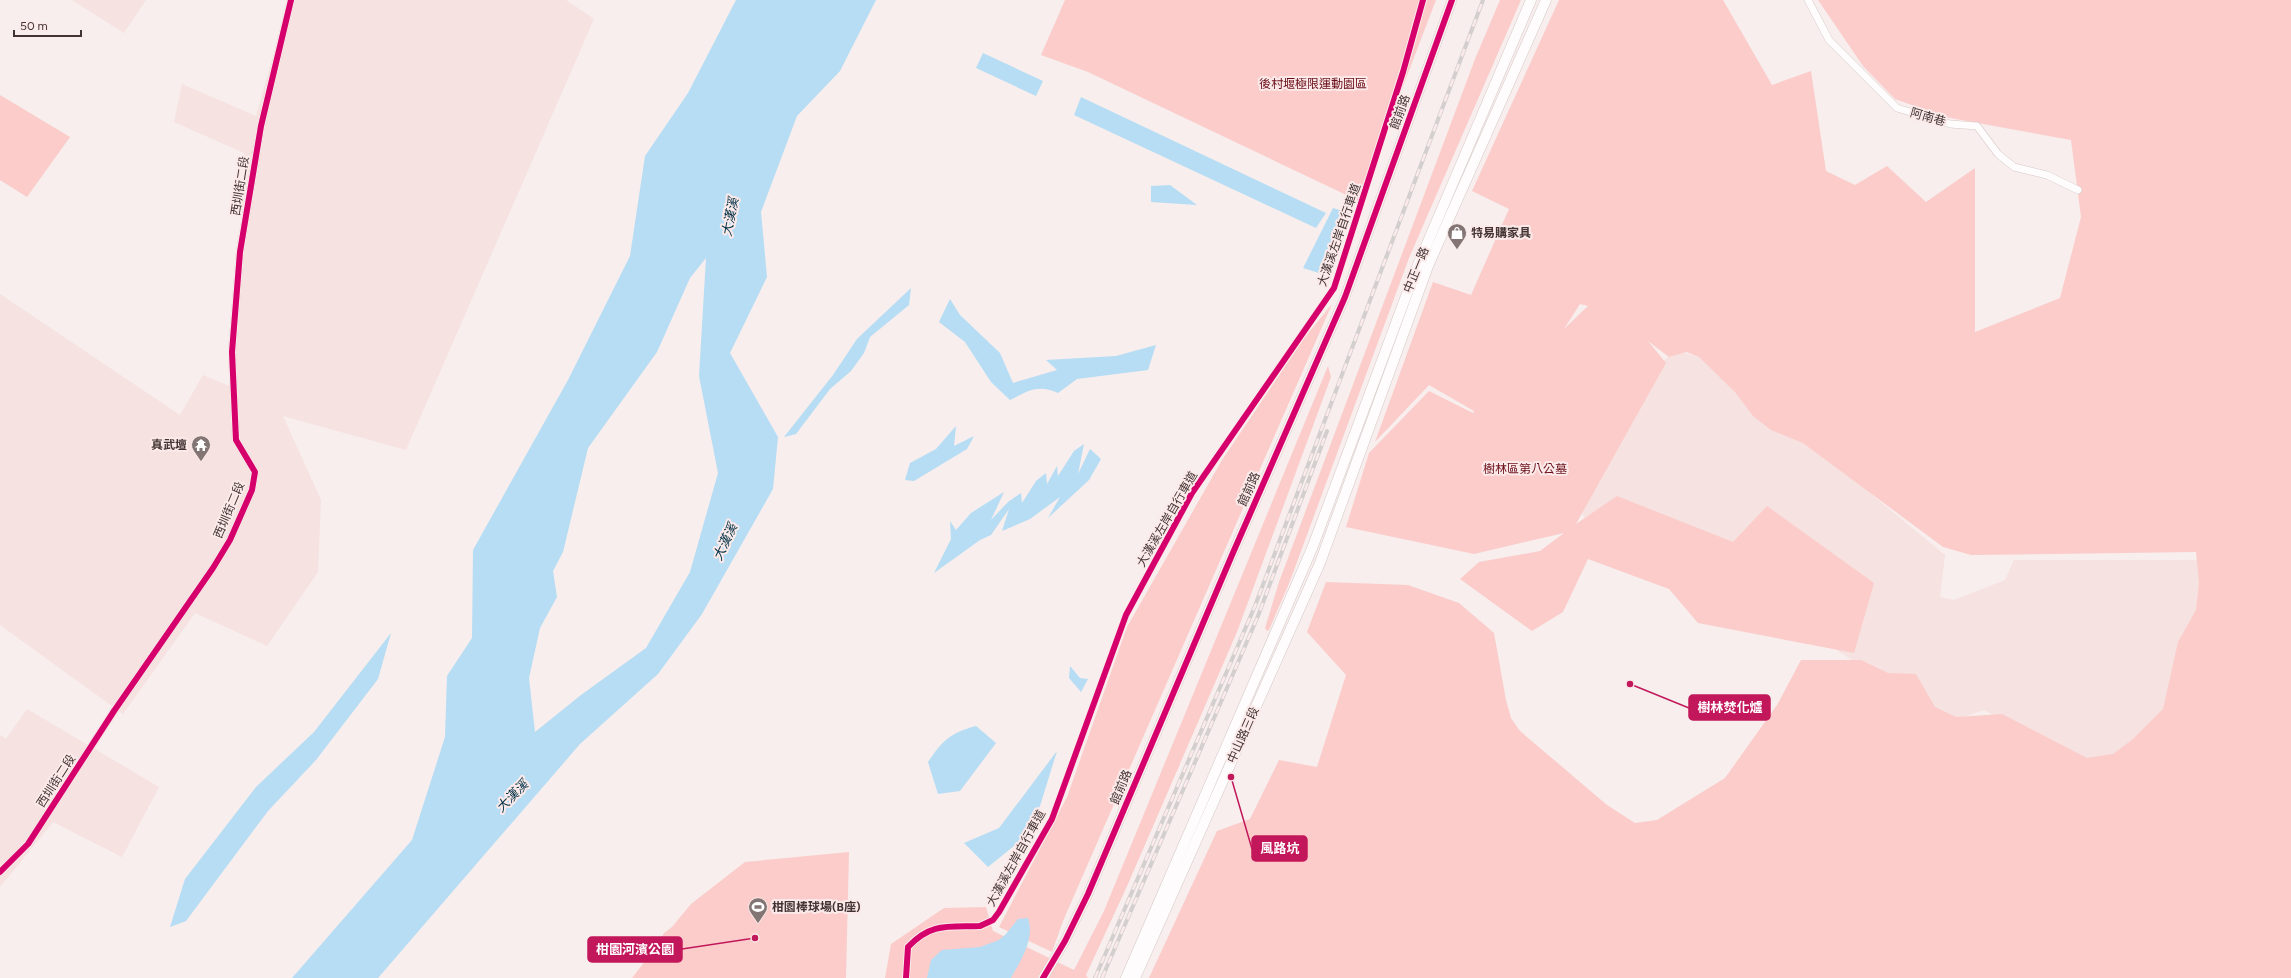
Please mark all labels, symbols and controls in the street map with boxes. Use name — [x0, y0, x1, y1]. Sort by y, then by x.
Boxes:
scale bar — [14, 12, 81, 38]
text: 50 m — [20, 19, 48, 33]
park label: 後村堰極限運動園區 — [1259, 77, 1367, 91]
street label: 館前路 — [1387, 93, 1413, 131]
street label: 阿南巷 — [1909, 105, 1947, 129]
street label: 西圳街二段 — [228, 155, 252, 217]
street label: 大漢溪左岸自行車道 — [1315, 182, 1363, 288]
water label: 大漢溪 — [719, 194, 741, 238]
shop icon: 特易購家具 — [1446, 222, 1468, 250]
place label: 特易購家具 — [1471, 226, 1531, 240]
street label: 中正一路 — [1401, 245, 1431, 295]
temple icon: 真武壇 — [190, 434, 212, 462]
place label: 真武壇 — [151, 438, 187, 452]
park label: 樹林區第八公墓 — [1483, 462, 1567, 476]
street label: 大漢溪左岸自行車道 — [1134, 469, 1200, 569]
street label: 館前路 — [1235, 470, 1263, 508]
street label: 西圳街二段 — [211, 480, 247, 540]
water label: 大漢溪 — [710, 519, 741, 563]
callout: 樹林焚化爐 — [1689, 695, 1770, 720]
text: 樹林焚化爐 — [1697, 700, 1763, 715]
street label: 中山路三段 — [1224, 705, 1262, 765]
street label: 西圳街二段 — [34, 752, 78, 810]
street label: 館前路 — [1108, 768, 1134, 806]
water label: 大漢溪 — [493, 775, 533, 815]
street label: 大漢溪左岸自行車道 — [984, 807, 1048, 909]
callout: 風路坑 — [1252, 836, 1307, 861]
text: 風路坑 — [1260, 841, 1300, 856]
sports icon: 柑園棒球場(B座) — [747, 896, 769, 924]
place label: 柑園棒球場(B座) — [772, 900, 861, 914]
callout: 柑園河濱公園 — [588, 937, 682, 962]
text: 柑園河濱公園 — [596, 942, 674, 957]

